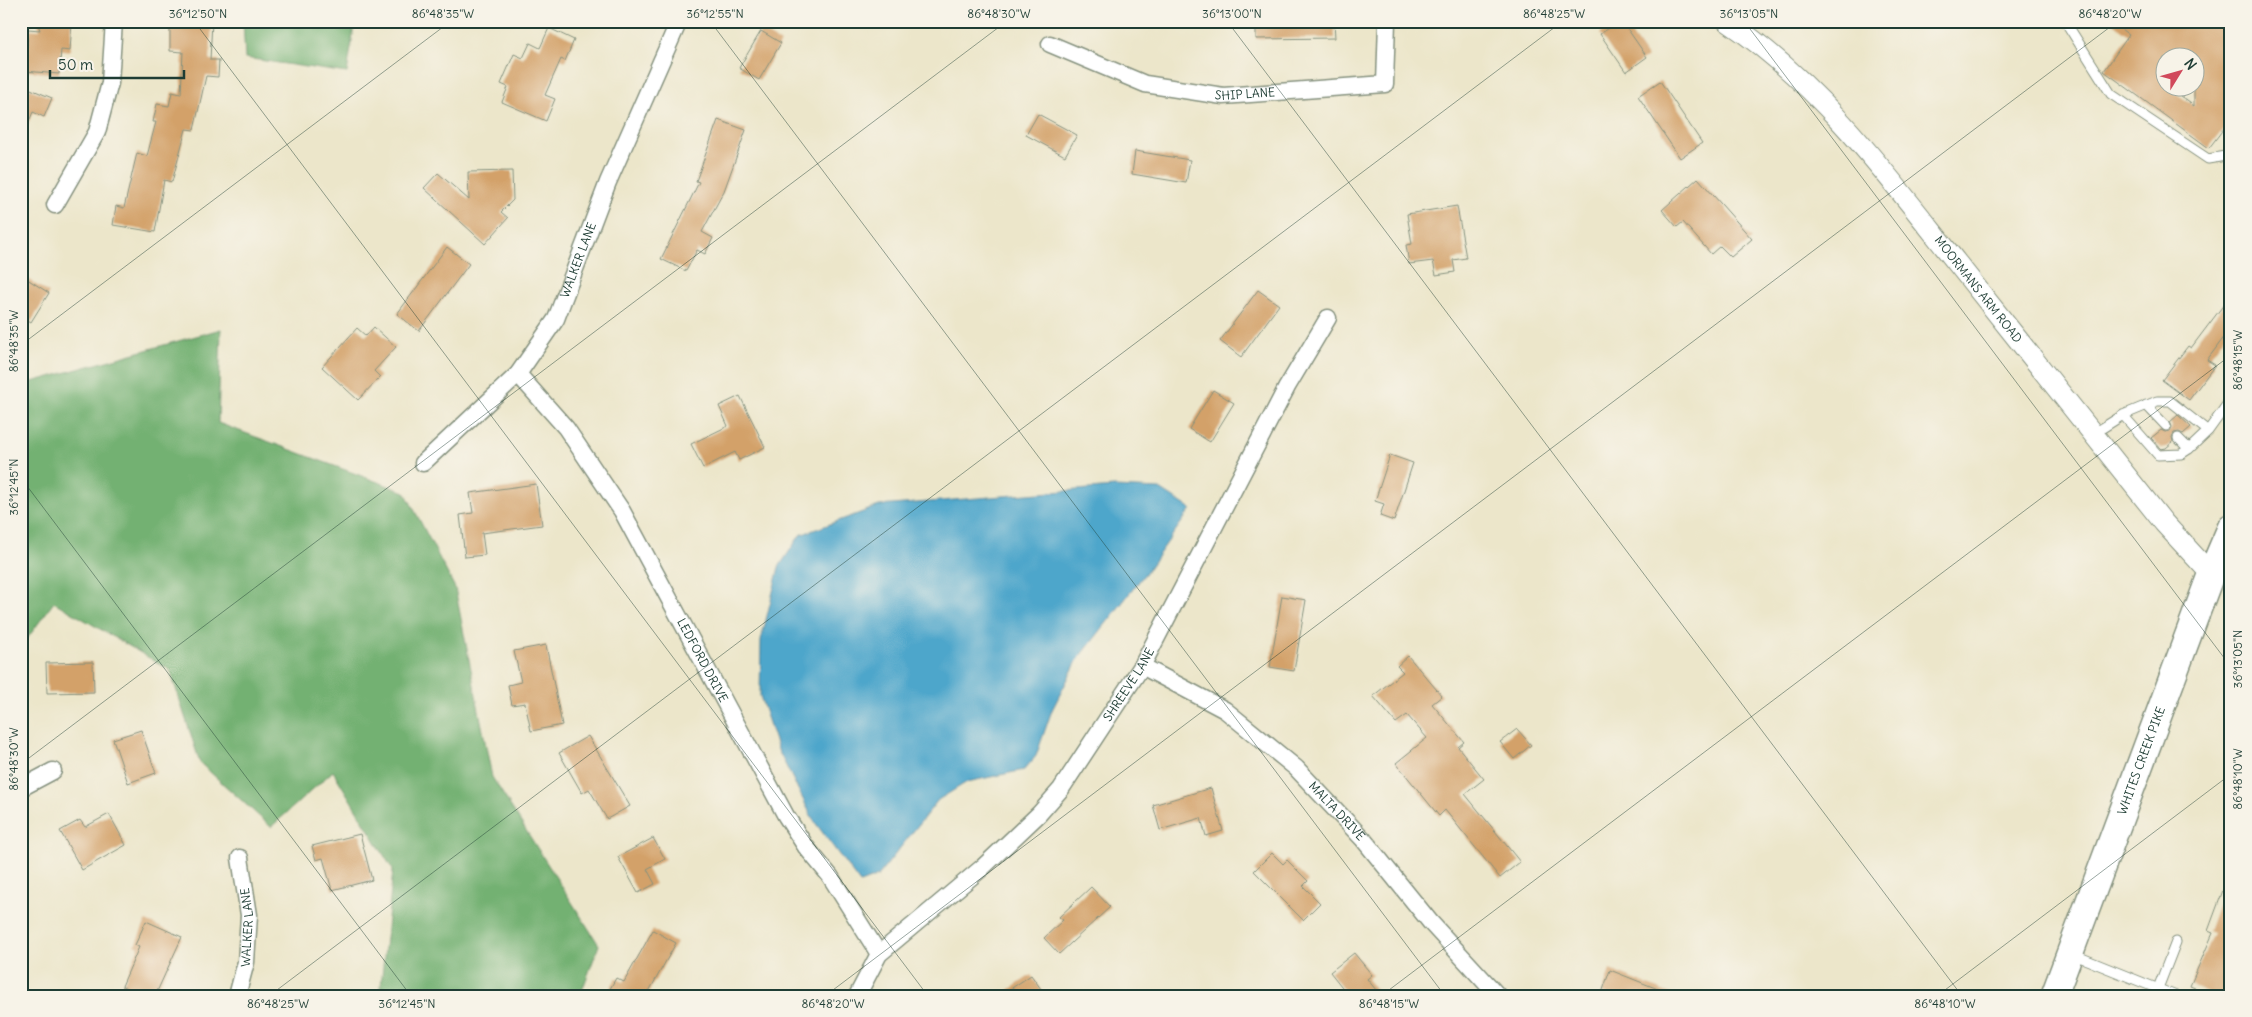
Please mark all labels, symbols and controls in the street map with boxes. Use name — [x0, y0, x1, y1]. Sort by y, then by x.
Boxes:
text: 36°12'50"N — [169, 6, 227, 21]
text: 86°48'35"W — [412, 6, 474, 21]
text: 36°12'55"N — [686, 6, 744, 21]
text: 86°48'30"W — [967, 6, 1031, 21]
text: 36°13'00"N — [1202, 6, 1262, 21]
text: 86°48'25"W — [1523, 6, 1585, 21]
text: 36°13'05"N — [1720, 6, 1778, 21]
text: 86°48'20"W — [2078, 6, 2142, 21]
scale bar — [50, 48, 184, 80]
north arrow — [2154, 48, 2204, 98]
text: 50 m — [58, 55, 93, 74]
text: N — [2180, 55, 2200, 73]
street label: SHIP LANE — [1214, 84, 1275, 103]
street label: WALKER LANE — [557, 220, 599, 300]
street label: MOORMANS ARM ROAD — [1932, 233, 2025, 346]
text: 86°48'35"W — [6, 310, 21, 372]
text: 86°48'15"W — [2230, 330, 2245, 390]
text: 36°12'45"N — [6, 458, 21, 516]
street label: LEDFORD DRIVE — [674, 616, 731, 705]
text: 36°13'05"N — [2230, 630, 2245, 688]
street label: SHREEVE LANE — [1100, 645, 1157, 724]
street label: WHITES CREEK PIKE — [2114, 704, 2168, 817]
text: 86°48'30"W — [6, 727, 21, 791]
text: 86°48'10"W — [2230, 748, 2245, 810]
street label: MALTA DRIVE — [1306, 778, 1368, 843]
street label: WALKER LANE — [237, 887, 256, 967]
text: 86°48'25"W — [247, 996, 309, 1011]
text: 36°12'45"N — [378, 996, 436, 1011]
text: 86°48'20"W — [801, 996, 865, 1011]
text: 86°48'15"W — [1359, 996, 1419, 1011]
text: 86°48'10"W — [1914, 996, 1976, 1011]

